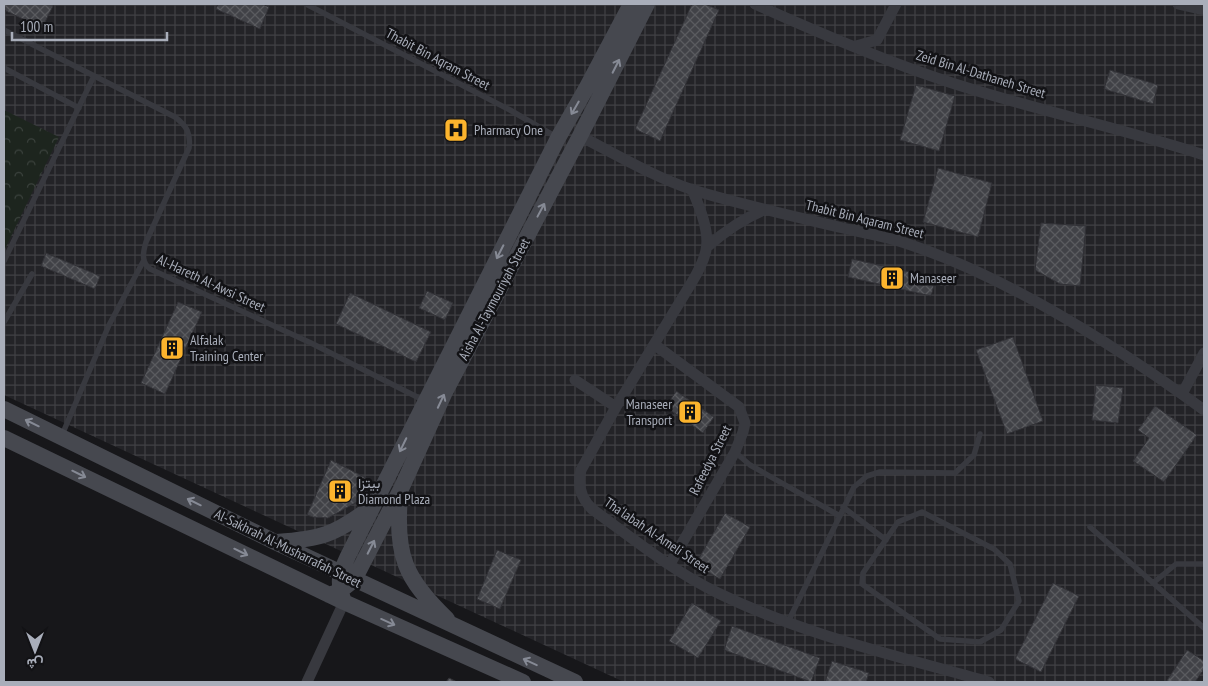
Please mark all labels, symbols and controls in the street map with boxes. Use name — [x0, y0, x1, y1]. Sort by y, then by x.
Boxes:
scale bar — [12, 10, 168, 42]
text: 100 m — [20, 17, 53, 36]
street label: Thabit Bin Aqram Street — [383, 24, 493, 94]
street label: Zeid Bin Al-Dathaneh Street — [914, 46, 1048, 102]
one-way arrow — [612, 59, 621, 74]
one-way arrow — [570, 101, 580, 116]
hospital icon: Pharmacy One — [443, 117, 469, 143]
place label: Pharmacy One — [474, 121, 543, 139]
street label: Thabit Bin Aqaram Street — [804, 196, 926, 242]
one-way arrow — [536, 203, 546, 218]
street label: Aisha Al-Taymouriyah Street — [454, 235, 534, 363]
one-way arrow — [495, 245, 505, 260]
street label: Al-Hareth Al-Awsi Street — [154, 250, 268, 316]
building icon: Manaseer — [879, 265, 905, 291]
place label: Manaseer — [910, 269, 956, 287]
place label: Alfalak Training Center — [190, 331, 263, 365]
building icon: Alfalak Training Center — [159, 335, 185, 361]
one-way arrow — [437, 394, 447, 409]
place label: Manaseer Transport — [626, 395, 672, 429]
building icon: Manaseer Transport — [677, 399, 703, 425]
one-way arrow — [25, 418, 40, 427]
street label: Rafeedya Street — [685, 422, 735, 498]
one-way arrow — [398, 437, 408, 452]
one-way arrow — [71, 470, 86, 479]
place label: بيتزا Diamond Plaza — [358, 474, 430, 508]
building icon: بيتزا Diamond Plaza — [327, 478, 353, 504]
street label: Tha‘labah Al-Ameli Street — [601, 493, 713, 577]
one-way arrow — [187, 497, 202, 506]
street label: Al-Sakhrah Al-Musharrafah Street — [212, 505, 365, 592]
one-way arrow — [367, 540, 376, 555]
one-way arrow — [233, 548, 248, 558]
one-way arrow — [380, 617, 395, 627]
north arrow — [10, 626, 60, 676]
text: ش — [26, 655, 43, 673]
one-way arrow — [523, 657, 538, 666]

